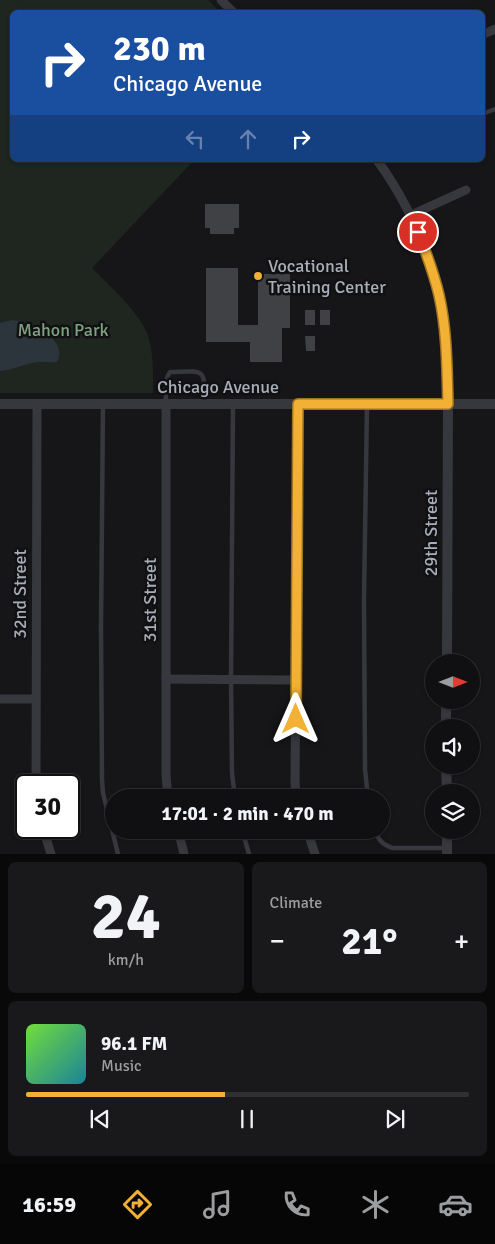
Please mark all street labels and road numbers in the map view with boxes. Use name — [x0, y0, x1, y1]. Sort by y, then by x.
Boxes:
street label: Chicago Avenue — [157, 376, 279, 398]
street label: 29th Street — [420, 490, 442, 576]
street label: 32nd Street — [9, 549, 31, 639]
street label: 31st Street — [139, 558, 161, 642]

